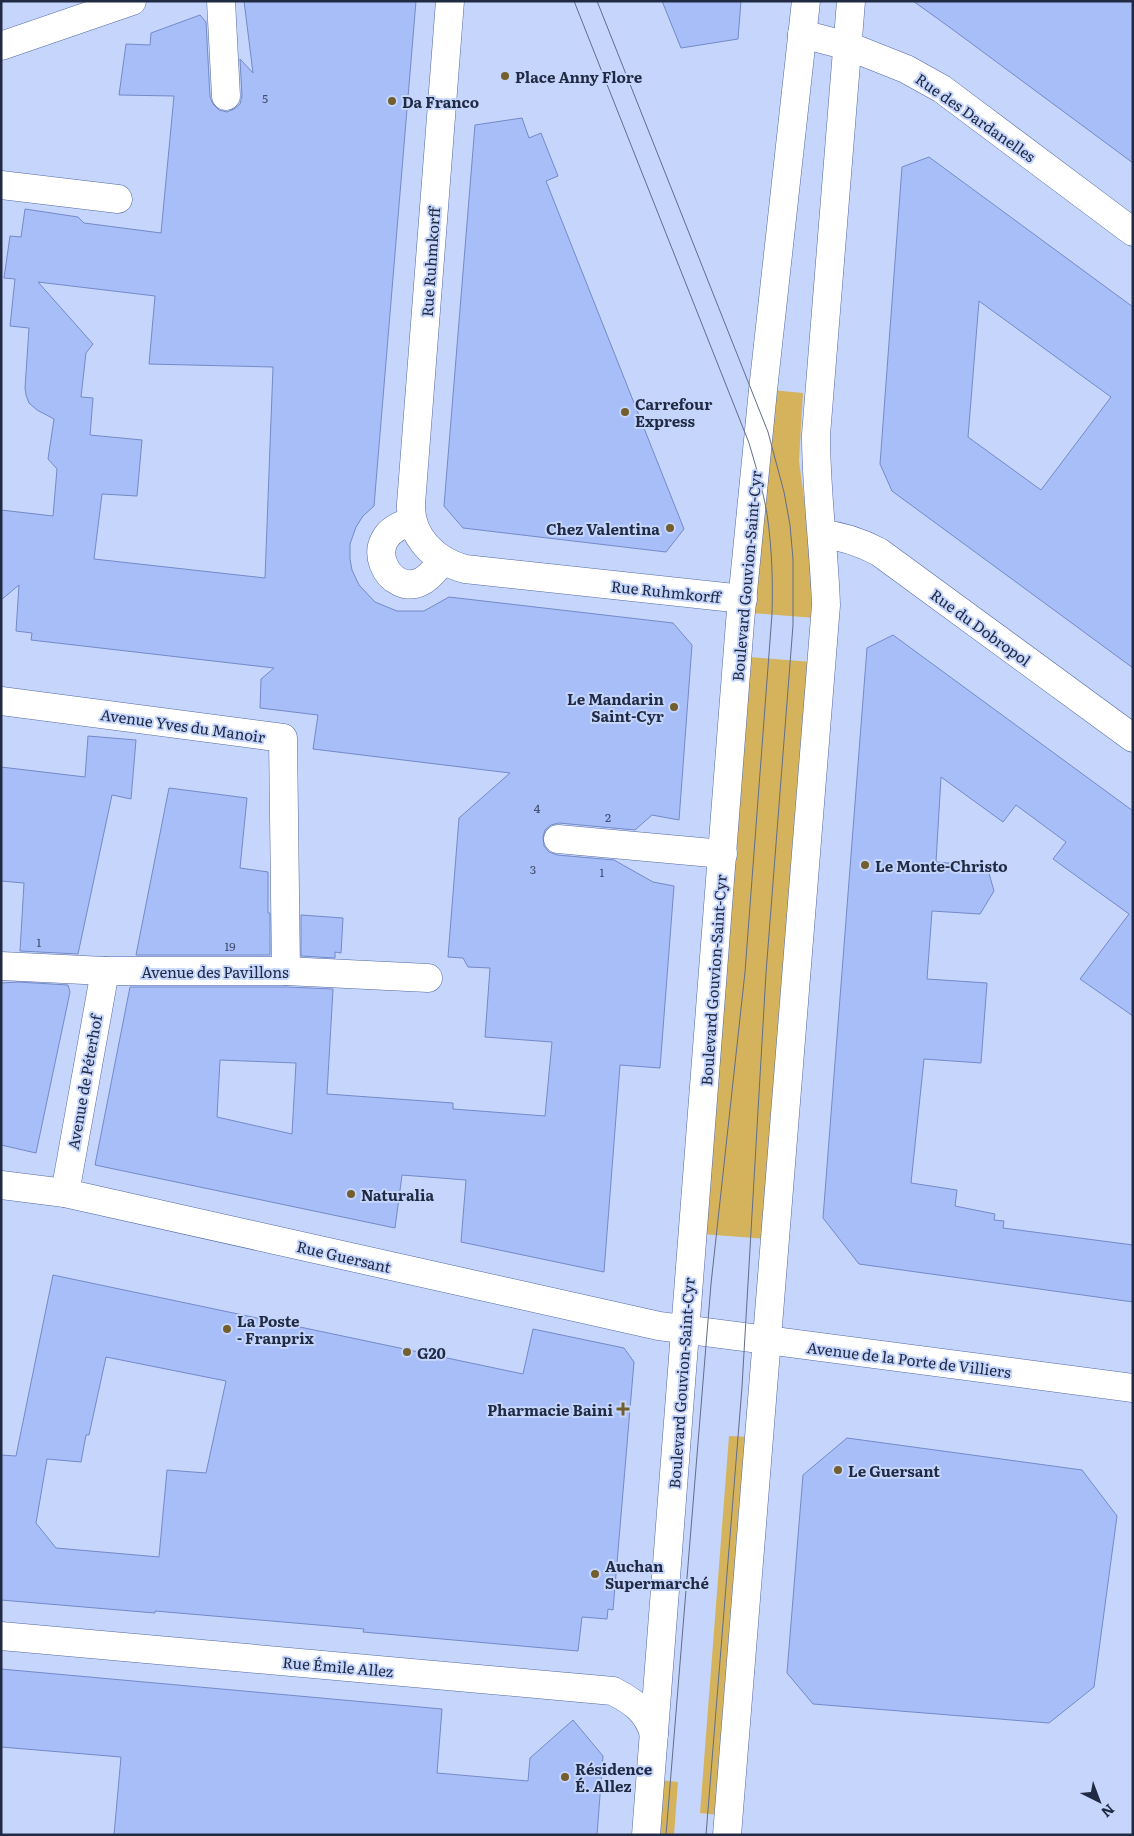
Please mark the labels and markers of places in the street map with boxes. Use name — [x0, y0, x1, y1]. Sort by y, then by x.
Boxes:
place label: Place Anny Flore — [515, 65, 643, 88]
marker: Place Anny Flore — [499, 70, 511, 82]
place label: Da Franco — [402, 90, 479, 113]
marker: Da Franco — [386, 95, 398, 107]
place label: Carrefour Express — [635, 392, 712, 432]
marker: Carrefour Express — [619, 406, 631, 418]
place label: Chez Valentina — [546, 517, 660, 540]
marker: Chez Valentina — [664, 522, 676, 534]
place label: Le Mandarin Saint-Cyr — [567, 687, 665, 727]
marker: Le Mandarin Saint-Cyr — [668, 701, 680, 713]
place label: Le Monte-Christo — [875, 854, 1008, 877]
marker: Le Monte-Christo — [859, 859, 871, 871]
place label: Naturalia — [361, 1183, 434, 1206]
marker: Naturalia — [345, 1188, 357, 1200]
place label: La Poste - Franprix — [237, 1309, 314, 1349]
marker: La Poste - Franprix — [221, 1323, 233, 1335]
place label: G20 — [417, 1341, 446, 1364]
marker: G20 — [401, 1346, 413, 1358]
place label: Pharmacie Baini — [487, 1398, 614, 1421]
marker: Pharmacie Baini — [617, 1403, 629, 1415]
place label: Le Guersant — [848, 1459, 940, 1482]
marker: Le Guersant — [832, 1464, 844, 1476]
place label: Auchan Supermarché — [605, 1554, 709, 1594]
marker: Auchan Supermarché — [589, 1568, 601, 1580]
place label: Résidence É. Allez — [575, 1757, 653, 1797]
marker: Résidence É. Allez — [559, 1771, 571, 1783]

